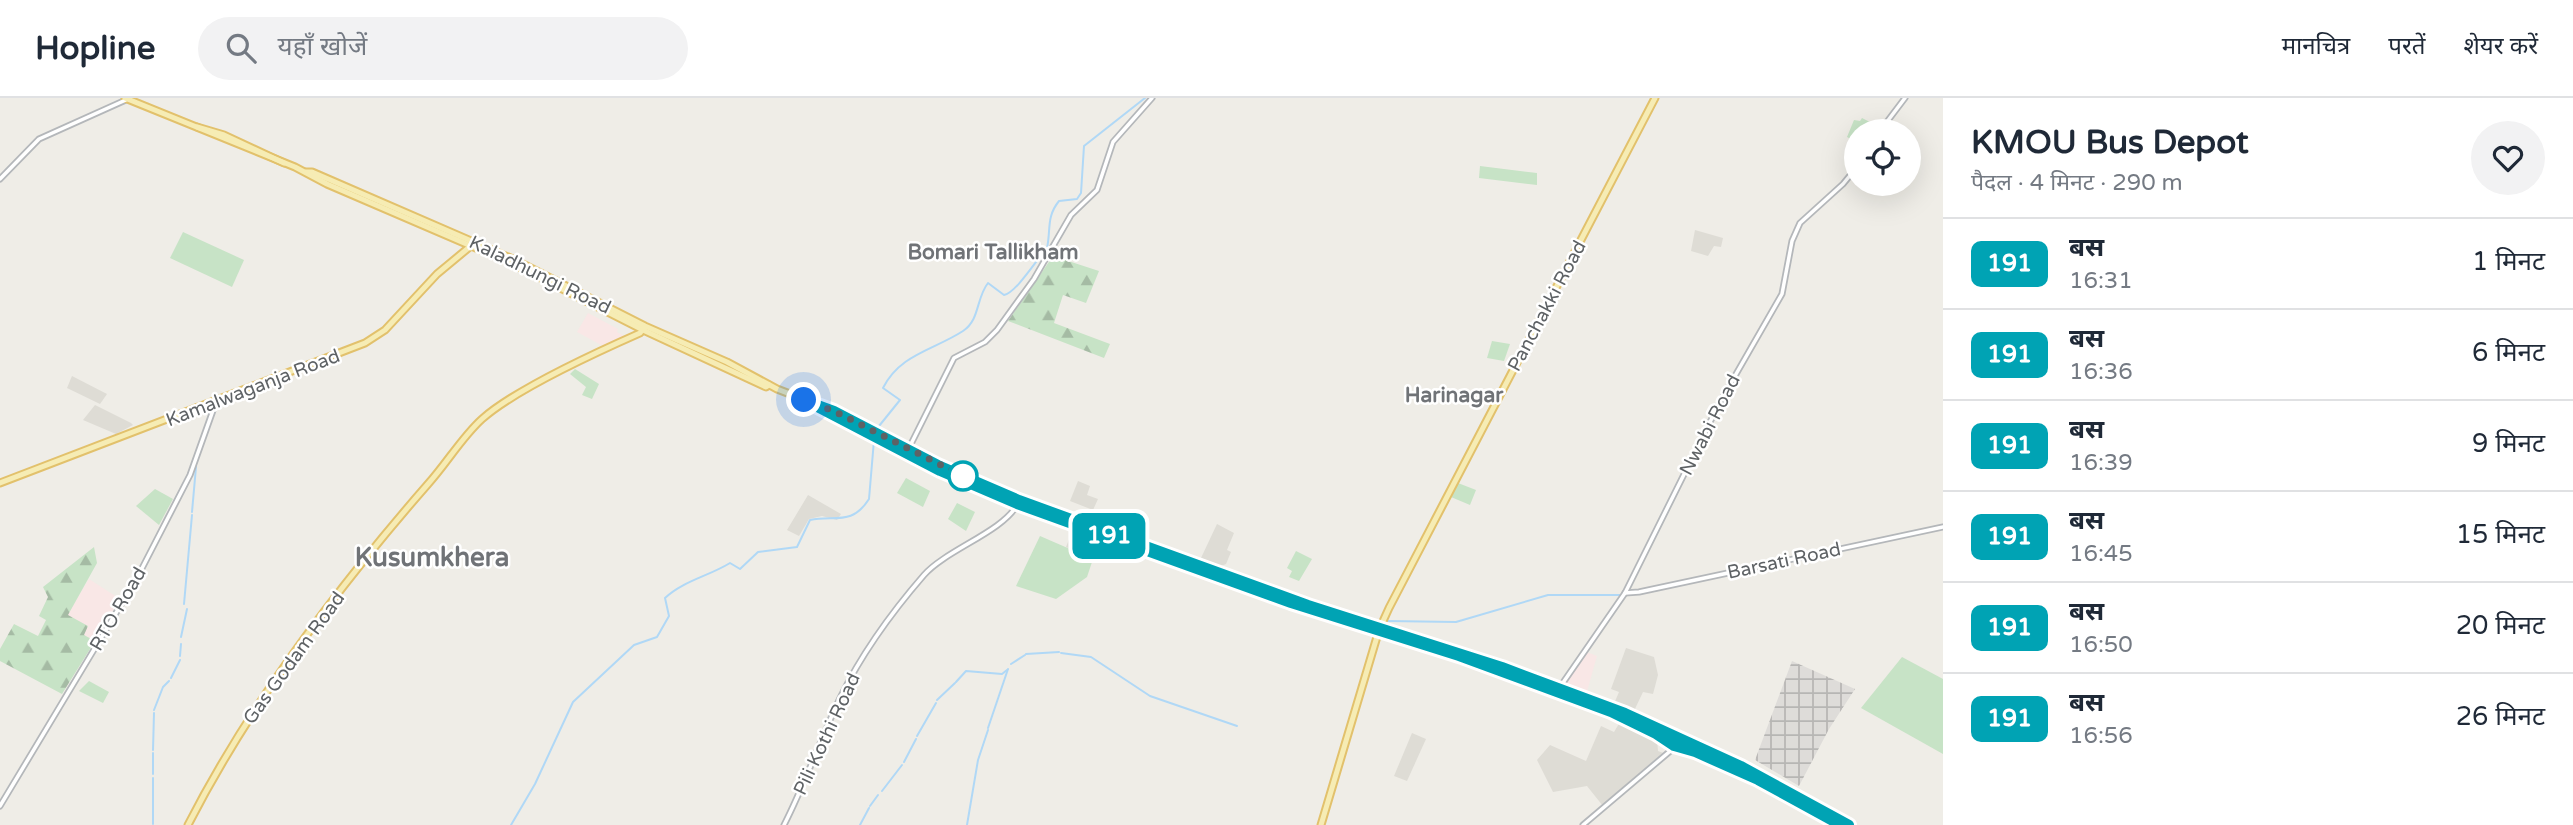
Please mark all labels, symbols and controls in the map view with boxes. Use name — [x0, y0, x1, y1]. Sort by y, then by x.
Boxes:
search box — [198, 17, 688, 80]
text: Hopline — [35, 29, 156, 68]
icon: search — [222, 29, 260, 67]
text: यहाँ खोजें — [278, 31, 367, 62]
text: मानचित्र — [2282, 32, 2350, 61]
text: परतें — [2388, 32, 2425, 61]
text: शेयर करें — [2463, 32, 2538, 61]
map controls — [1844, 119, 1921, 196]
button: locate — [1844, 119, 1921, 196]
button: heart — [2471, 121, 2545, 195]
text: KMOU Bus Depot — [1971, 123, 2249, 162]
text: पैदल · 4 मिनट · 290 m — [1971, 169, 2183, 197]
street label: Kaladhungi Road — [466, 231, 614, 319]
text: बस — [2069, 232, 2104, 263]
street label: Panchakki Road — [1503, 237, 1591, 375]
district label: Bomari Tallikham — [908, 240, 1078, 265]
text: 1 मिनट — [2472, 246, 2545, 277]
text: 191 — [1987, 249, 2032, 278]
text: 16:31 — [2069, 267, 2133, 295]
text: बस — [2069, 323, 2104, 354]
text: 6 मिनट — [2472, 337, 2545, 368]
text: 191 — [1987, 340, 2032, 369]
street label: Kamalwaganja Road — [163, 345, 343, 431]
text: 16:36 — [2069, 358, 2133, 386]
street label: Nwabi Road — [1675, 371, 1745, 479]
your location — [786, 382, 821, 417]
district label: Harinagar — [1405, 383, 1504, 408]
text: बस — [2069, 414, 2104, 445]
text: 9 मिनट — [2472, 428, 2545, 459]
text: 191 — [1987, 431, 2032, 460]
text: 16:39 — [2069, 449, 2133, 477]
unlabelled marker — [948, 461, 978, 491]
text: बस — [2069, 505, 2104, 536]
line badge: 191 — [1069, 513, 1149, 559]
text: 15 मिनट — [2456, 519, 2545, 550]
text: 191 — [1086, 521, 1132, 550]
text: 191 — [1987, 522, 2032, 551]
street label: Barsati Road — [1725, 538, 1843, 584]
text: 16:45 — [2069, 540, 2133, 568]
district label: Kusumkhera — [355, 542, 509, 573]
street label: RTO Road — [85, 563, 151, 655]
street label: Gas Godam Road — [239, 588, 349, 728]
text: बस — [2069, 596, 2104, 627]
text: 20 मिनट — [2456, 610, 2545, 641]
text: 191 — [1987, 613, 2032, 642]
text: 16:50 — [2069, 631, 2133, 659]
street label: Pili Kothi Road — [789, 669, 865, 799]
text: बस — [2069, 687, 2104, 718]
text: 26 मिनट — [2456, 701, 2545, 732]
text: 191 — [1987, 704, 2032, 733]
text: 16:56 — [2069, 722, 2133, 750]

